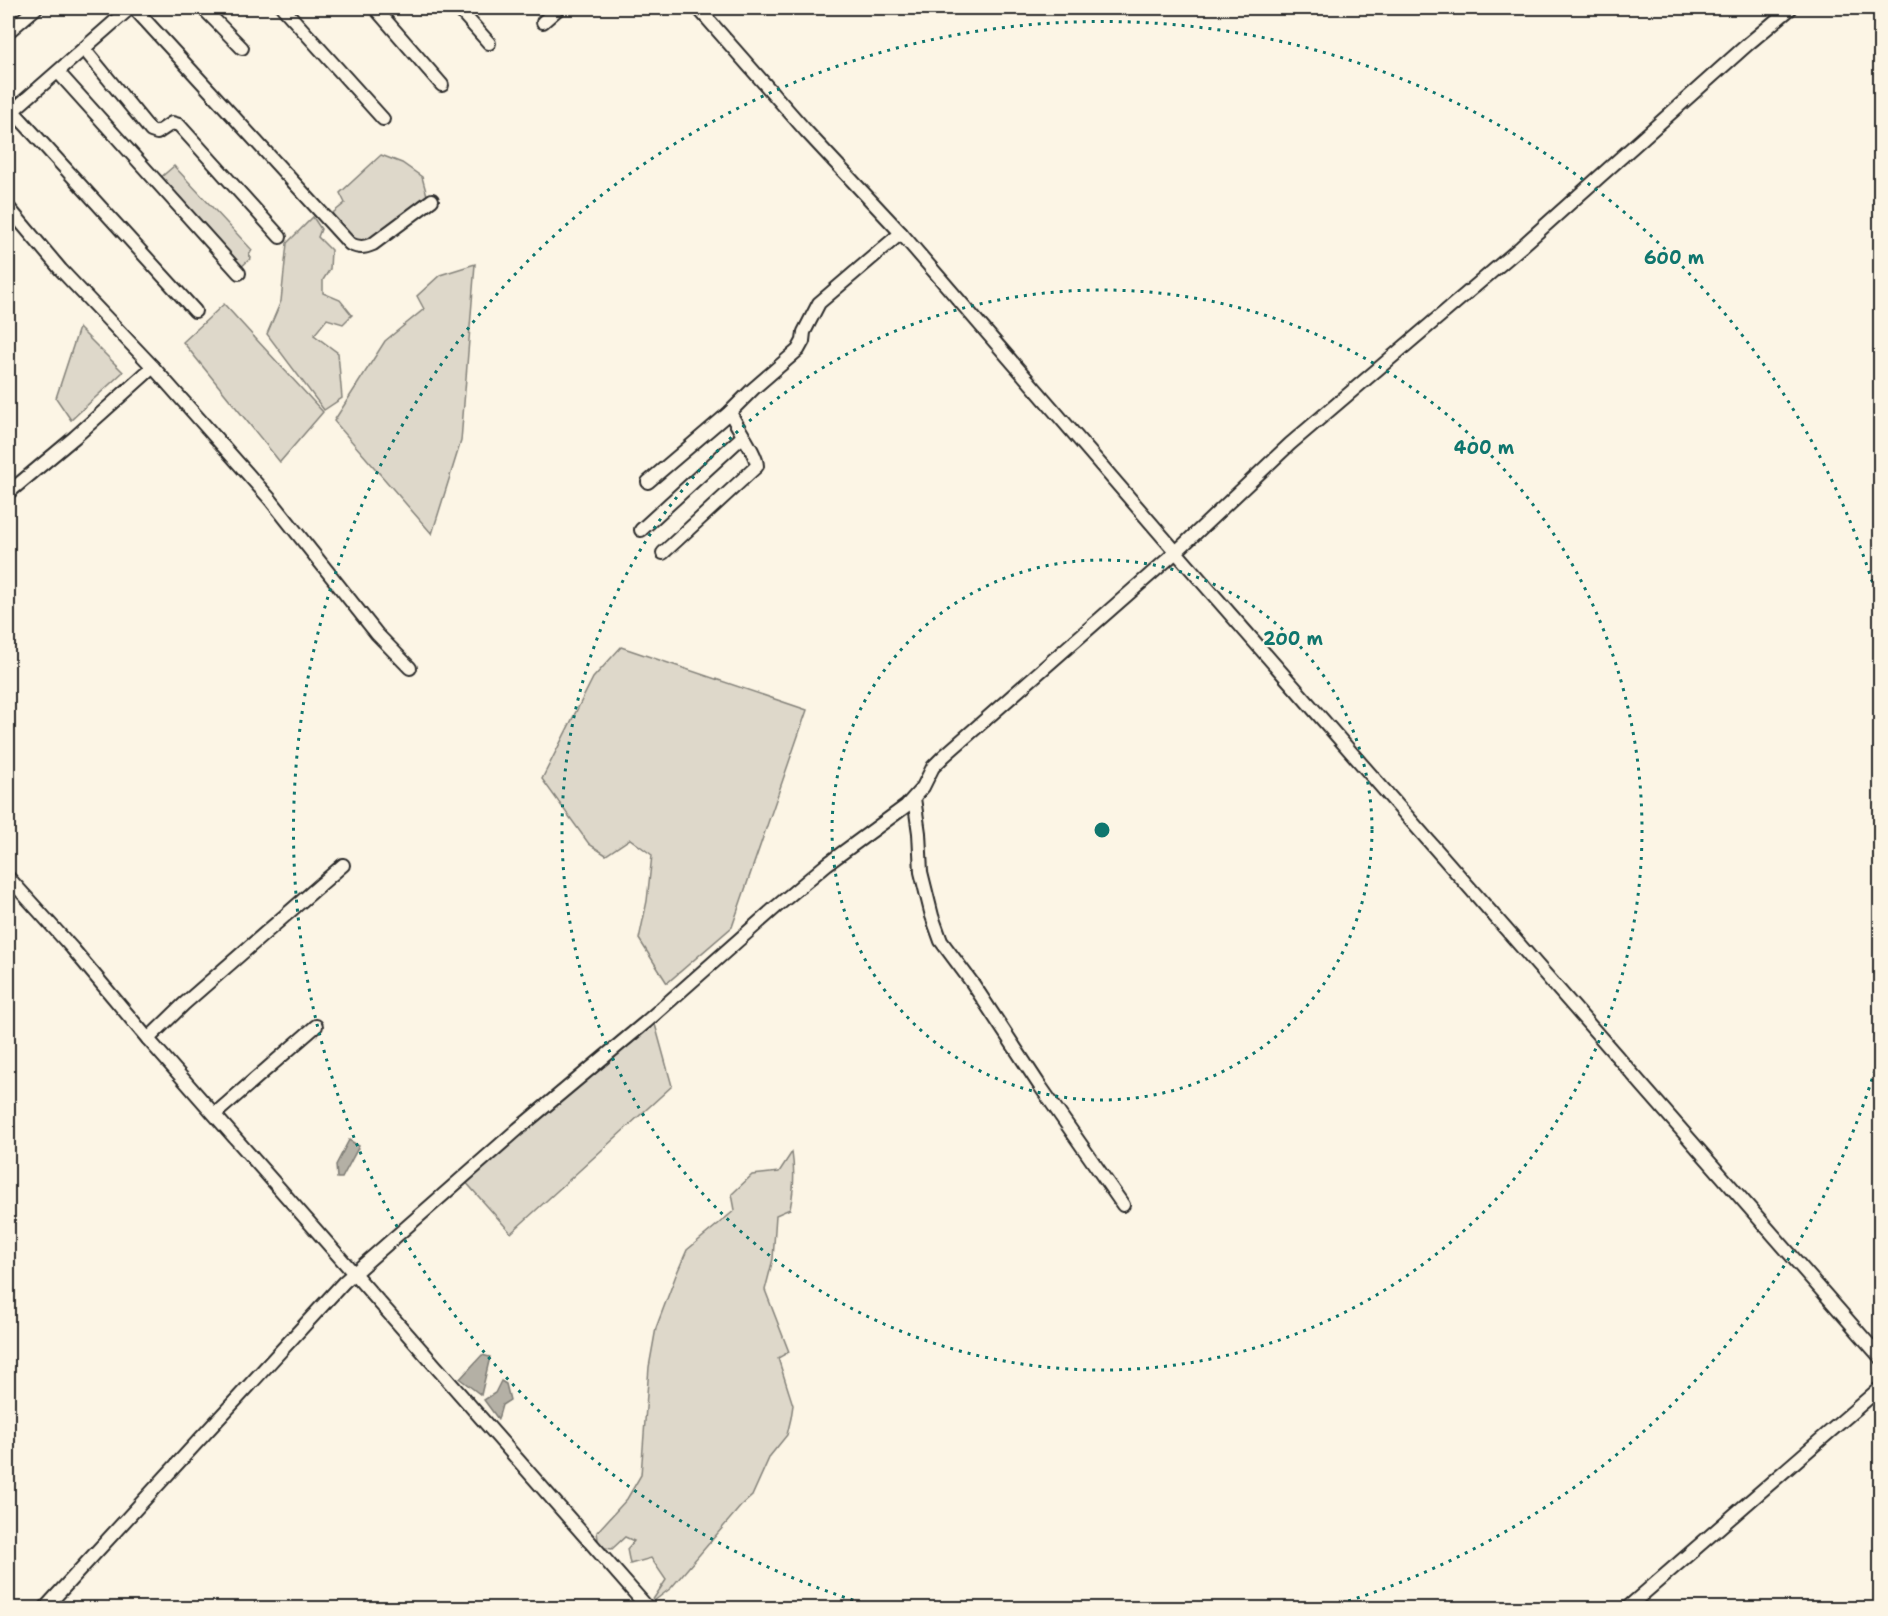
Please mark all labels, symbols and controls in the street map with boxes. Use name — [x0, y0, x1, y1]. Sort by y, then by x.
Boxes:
text: 600 m — [1644, 246, 1705, 270]
text: 400 m — [1454, 436, 1515, 460]
text: 200 m — [1263, 627, 1324, 651]
centre of rings — [1092, 820, 1112, 840]

